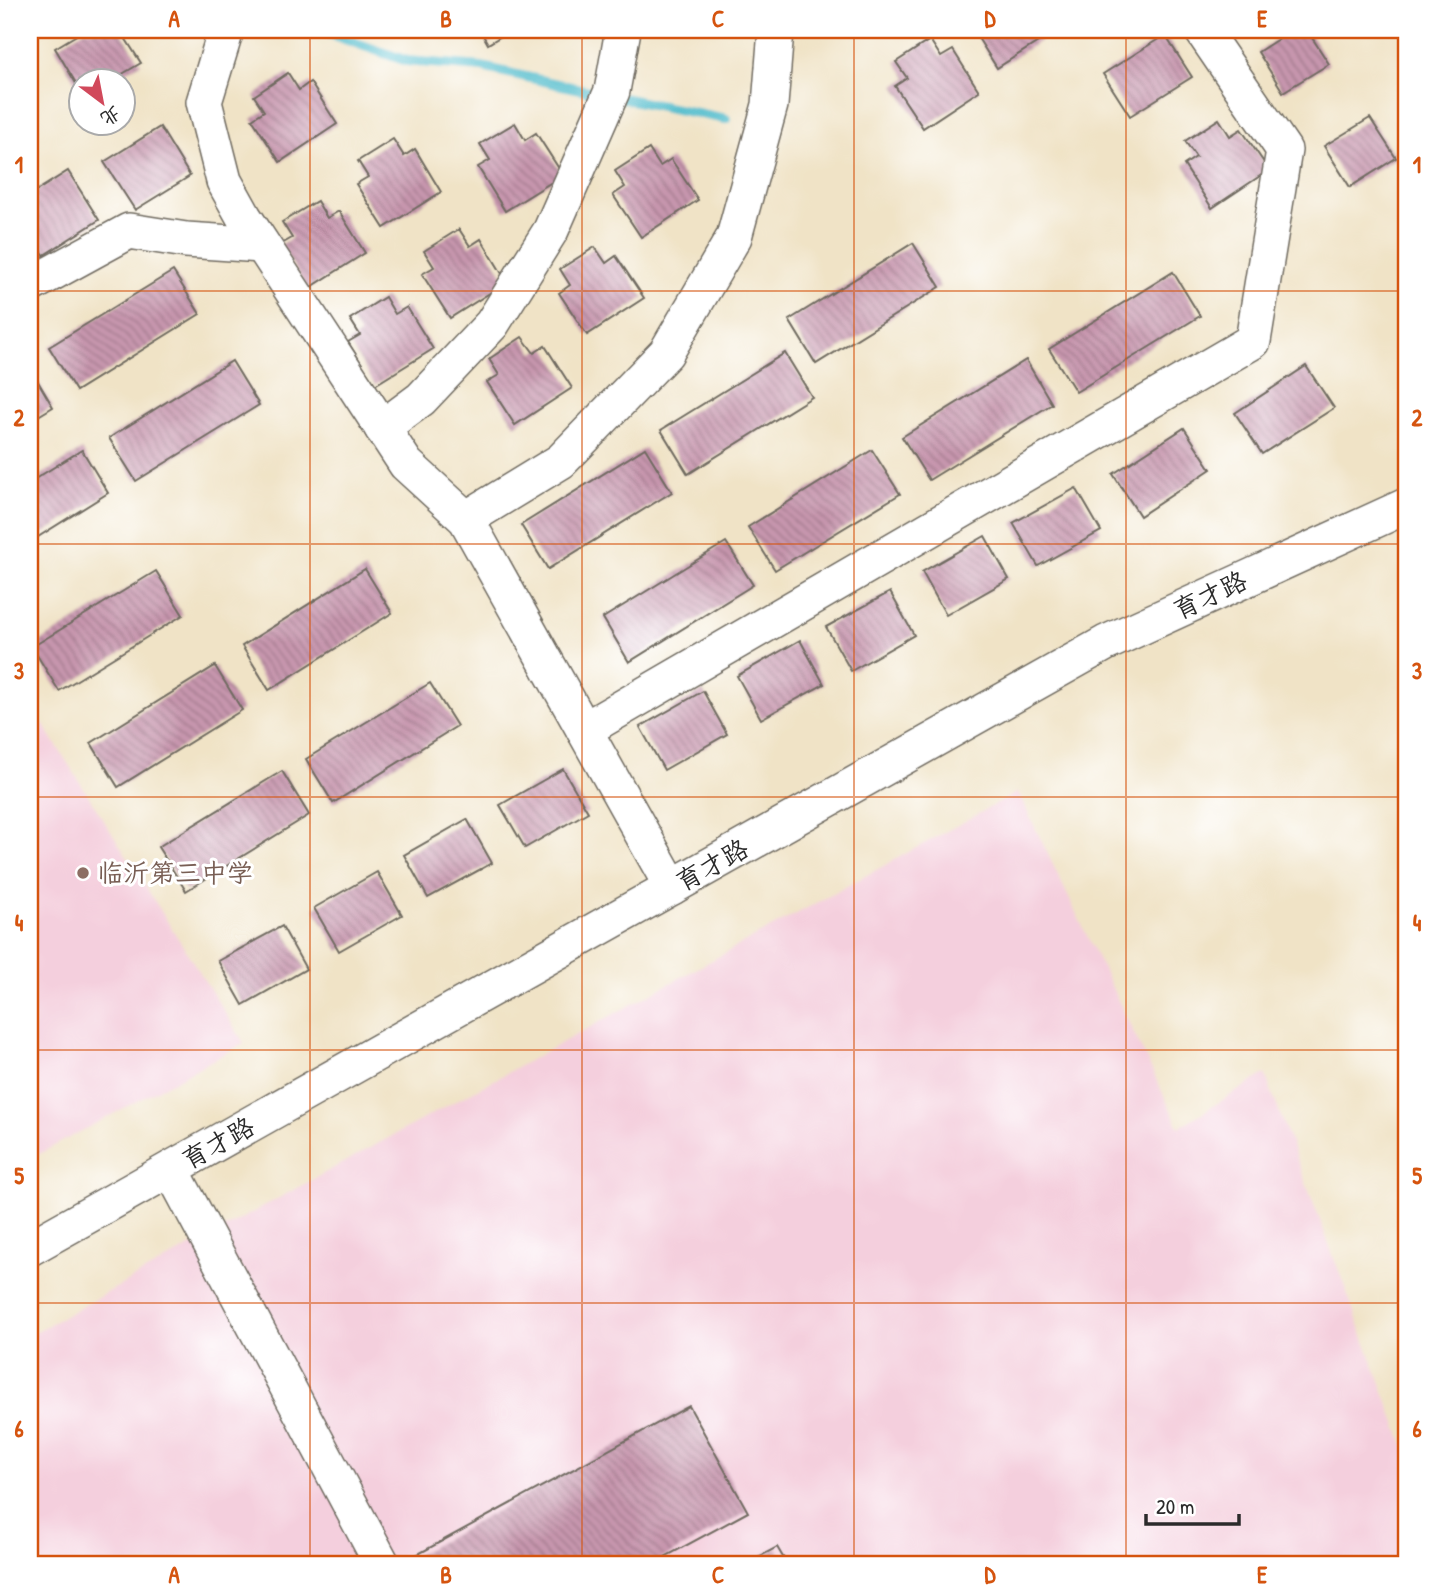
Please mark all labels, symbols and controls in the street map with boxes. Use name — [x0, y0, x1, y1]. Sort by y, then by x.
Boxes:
text: A — [168, 3, 180, 34]
text: B — [440, 3, 452, 34]
text: C — [712, 3, 724, 34]
text: D — [985, 3, 997, 34]
text: E — [1257, 3, 1268, 34]
north arrow — [66, 66, 136, 136]
text: 北 — [96, 100, 126, 132]
text: 1 — [15, 149, 23, 180]
text: 1 — [1413, 149, 1421, 180]
text: 2 — [14, 402, 25, 433]
text: 2 — [1412, 402, 1423, 433]
street label: 育才路 — [1167, 562, 1253, 627]
text: 3 — [14, 655, 24, 686]
text: 3 — [1412, 655, 1422, 686]
street label: 育才路 — [669, 830, 754, 899]
place label: 临沂第三中学 — [97, 855, 253, 890]
marker: 临沂第三中学 — [75, 865, 91, 881]
text: 4 — [15, 907, 24, 938]
text: 4 — [1413, 907, 1422, 938]
street label: 育才路 — [175, 1108, 260, 1177]
text: 5 — [14, 1160, 24, 1191]
text: 5 — [1412, 1160, 1422, 1191]
text: 6 — [14, 1413, 24, 1444]
text: 6 — [1412, 1413, 1422, 1444]
scale bar — [1146, 1482, 1238, 1526]
text: 20 m — [1156, 1492, 1194, 1521]
text: A — [168, 1559, 180, 1590]
text: B — [440, 1559, 452, 1590]
text: C — [712, 1559, 724, 1590]
text: D — [985, 1559, 997, 1590]
text: E — [1257, 1559, 1268, 1590]

